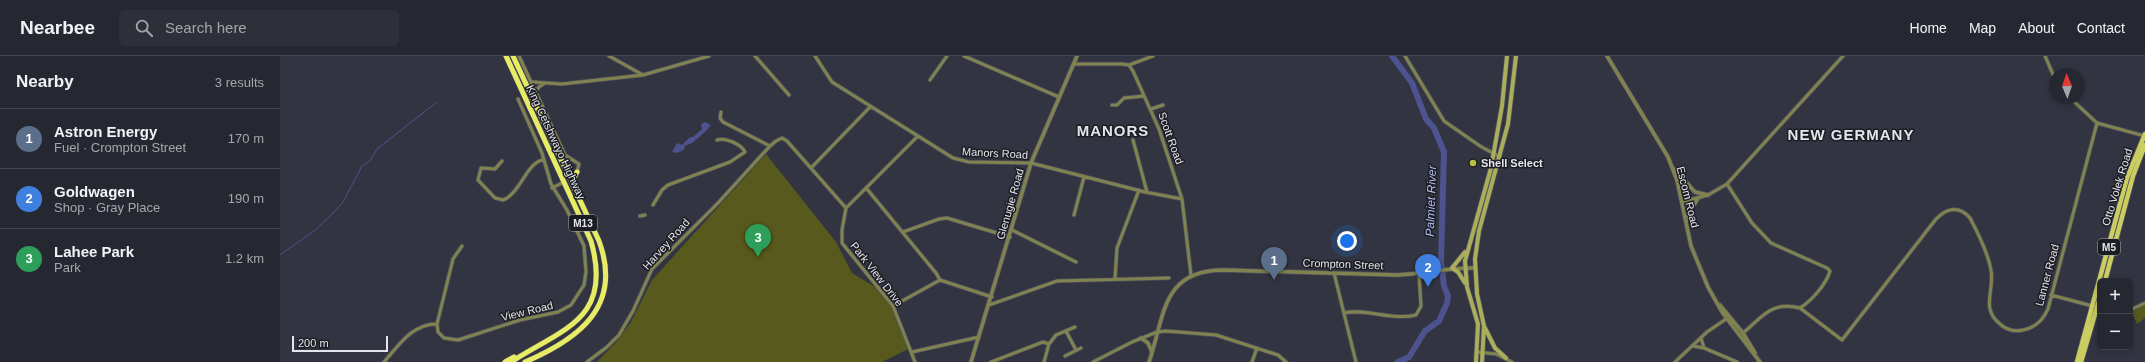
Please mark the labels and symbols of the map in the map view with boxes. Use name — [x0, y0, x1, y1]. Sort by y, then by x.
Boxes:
north arrow — [2049, 68, 2085, 104]
street label: King Cetshwayo Highway — [524, 83, 588, 202]
street label: Scott Road — [1156, 110, 1186, 166]
district label: MANORS — [1077, 122, 1149, 139]
district label: NEW GERMANY — [1788, 126, 1914, 143]
street label: Manors Road — [962, 145, 1028, 161]
street label: Otto Volek Road — [2100, 147, 2134, 227]
place label: Shell Select — [1481, 157, 1543, 169]
marker: Shell Select — [1468, 158, 1478, 168]
water label: Palmiet River — [1423, 164, 1439, 237]
street label: Escom Road — [1675, 165, 1701, 229]
street label: Glenugie Road — [994, 167, 1026, 241]
road number: M13 — [569, 215, 597, 231]
street label: Harvey Road — [640, 216, 692, 272]
pin: 3 — [745, 224, 771, 257]
your location — [1337, 231, 1357, 251]
road number: M5 — [2098, 239, 2120, 255]
street label: Park View Drive — [848, 240, 906, 308]
street label: Lanner Road — [2033, 243, 2061, 307]
pin: 1 — [1261, 247, 1287, 280]
pin: 2 — [1415, 254, 1441, 287]
street label: Crompton Street — [1302, 257, 1384, 271]
street label: View Road — [500, 299, 554, 323]
scale bar — [292, 334, 388, 353]

